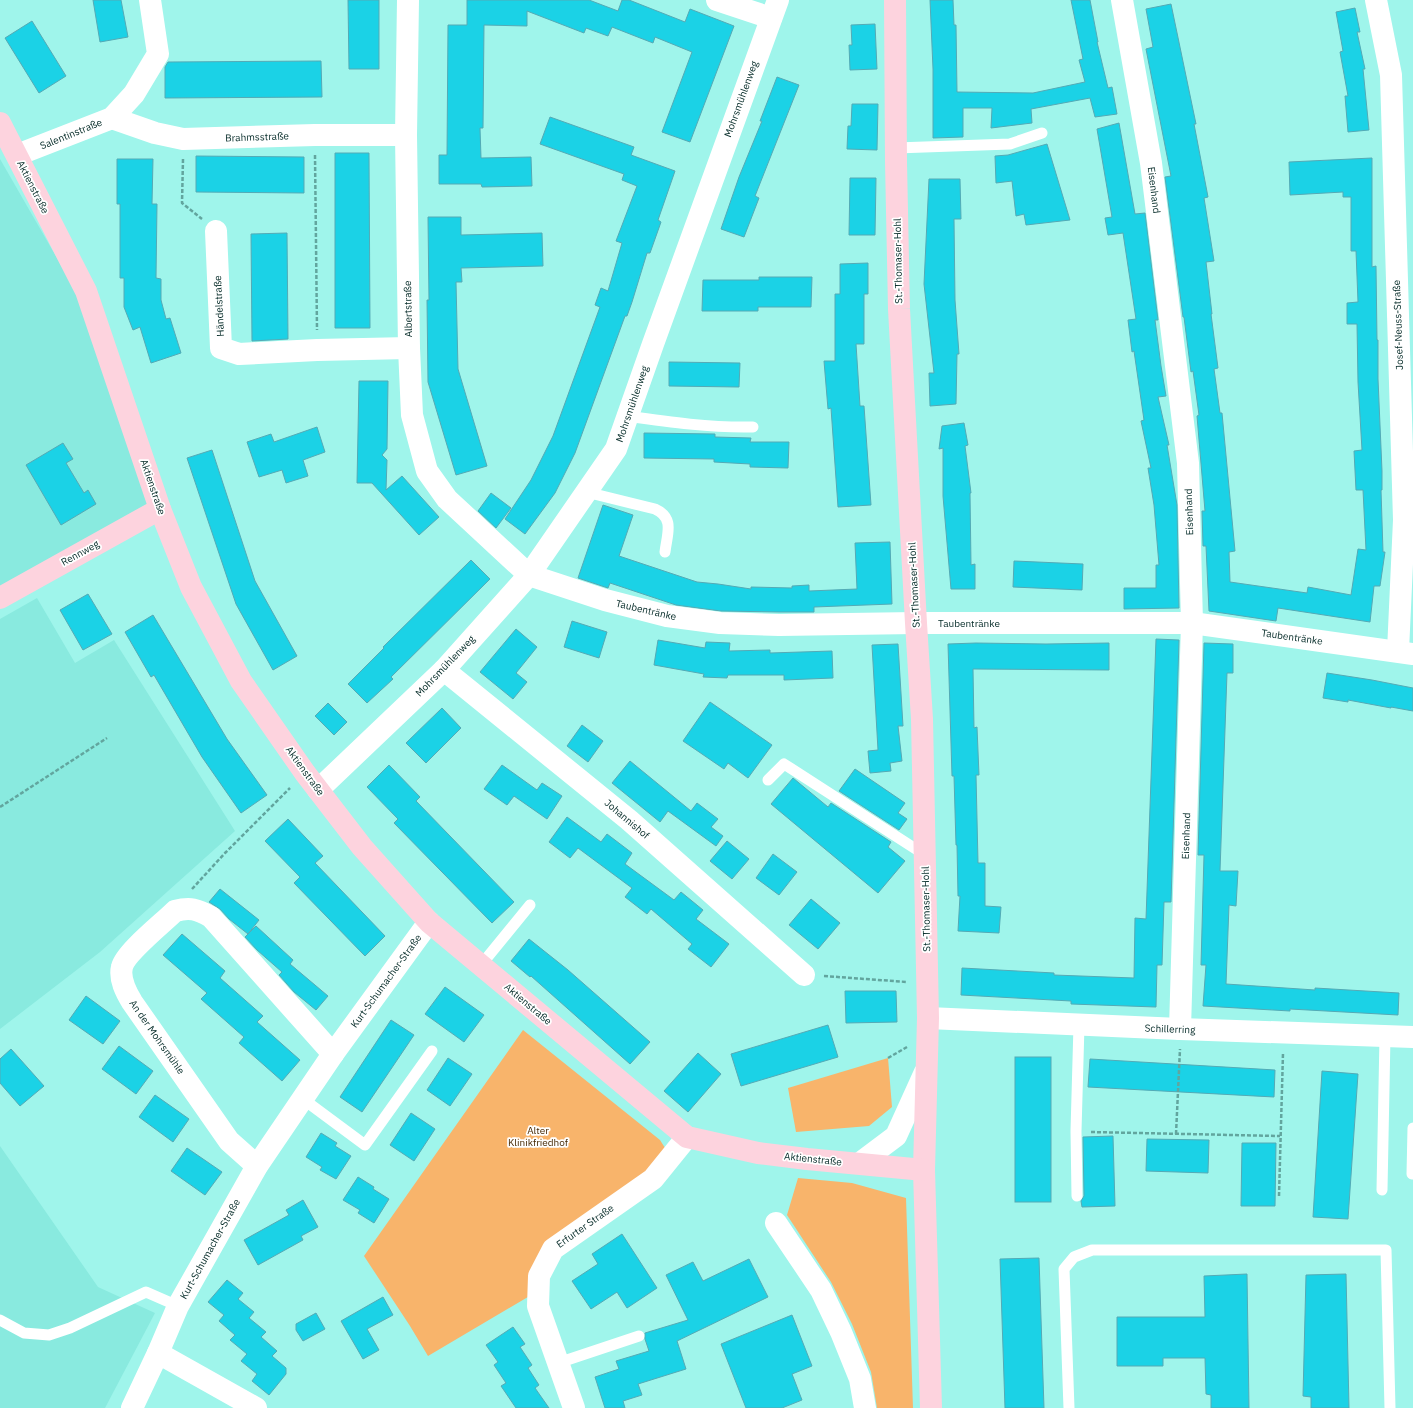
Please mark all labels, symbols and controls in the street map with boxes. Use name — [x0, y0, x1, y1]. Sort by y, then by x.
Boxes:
street label: Mohrsmühlenweg — [721, 58, 761, 139]
street label: Salentinstraße — [38, 115, 104, 152]
street label: Brahmsstraße — [225, 129, 290, 145]
street label: Aktienstraße — [14, 158, 52, 216]
street label: Eisenhand — [1145, 166, 1163, 214]
street label: St.-Thomaser-Hohl — [891, 218, 905, 304]
street label: Händelstraße — [211, 275, 227, 337]
street label: Josef-Neuss-Straße — [1390, 279, 1406, 370]
street label: Albertstraße — [401, 280, 415, 338]
street label: Mohrsmühlenweg — [613, 363, 651, 444]
street label: Aktienstraße — [137, 457, 169, 517]
street label: Eisenhand — [1182, 488, 1196, 536]
street label: Rennweg — [59, 537, 102, 569]
street label: St.-Thomaser-Hohl — [905, 542, 923, 628]
street label: Taubentränke — [614, 597, 678, 623]
street label: Taubentränke — [938, 617, 1000, 630]
street label: Taubentränke — [1261, 626, 1324, 648]
street label: Mohrsmühlenweg — [412, 632, 478, 699]
street label: Aktienstraße — [283, 744, 328, 799]
street label: Johannishof — [602, 796, 653, 842]
street label: Eisenhand — [1179, 812, 1193, 860]
street label: St.-Thomaser-Hohl — [919, 866, 933, 952]
street label: Kurt-Schumacher-Straße — [348, 931, 425, 1030]
street label: Aktienstraße — [502, 980, 555, 1028]
street label: An der Mohrsmühle — [126, 997, 188, 1077]
street label: Schillerring — [1144, 1022, 1196, 1036]
park label: Alter Klinikfriedhof — [508, 1124, 569, 1149]
street label: Aktienstraße — [784, 1150, 843, 1169]
street label: Kurt-Schumacher-Straße — [177, 1196, 243, 1301]
street label: Erfurter Straße — [554, 1201, 617, 1251]

